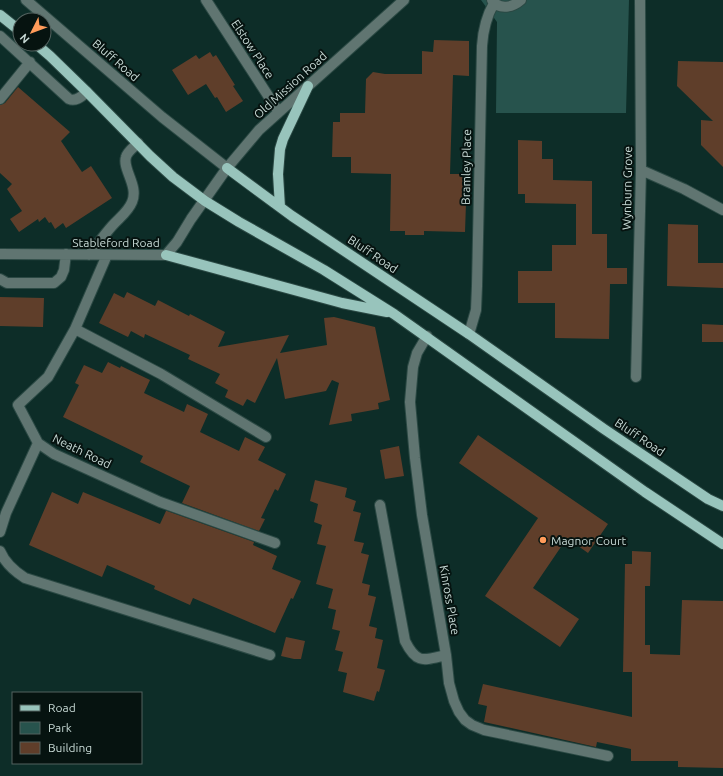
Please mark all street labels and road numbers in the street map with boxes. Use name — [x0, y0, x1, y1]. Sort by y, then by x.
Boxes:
street label: Elstow Place — [229, 17, 277, 81]
street label: Bluff Road — [90, 36, 142, 84]
street label: Old Mission Road — [251, 49, 329, 121]
street label: Bramley Place — [459, 129, 473, 205]
street label: Wynburn Grove — [620, 146, 634, 230]
street label: Bluff Road — [346, 233, 400, 275]
street label: Stableford Road — [72, 236, 160, 249]
street label: Bluff Road — [613, 416, 667, 458]
street label: Neath Road — [51, 431, 113, 471]
street label: Kinross Place — [437, 564, 463, 636]

